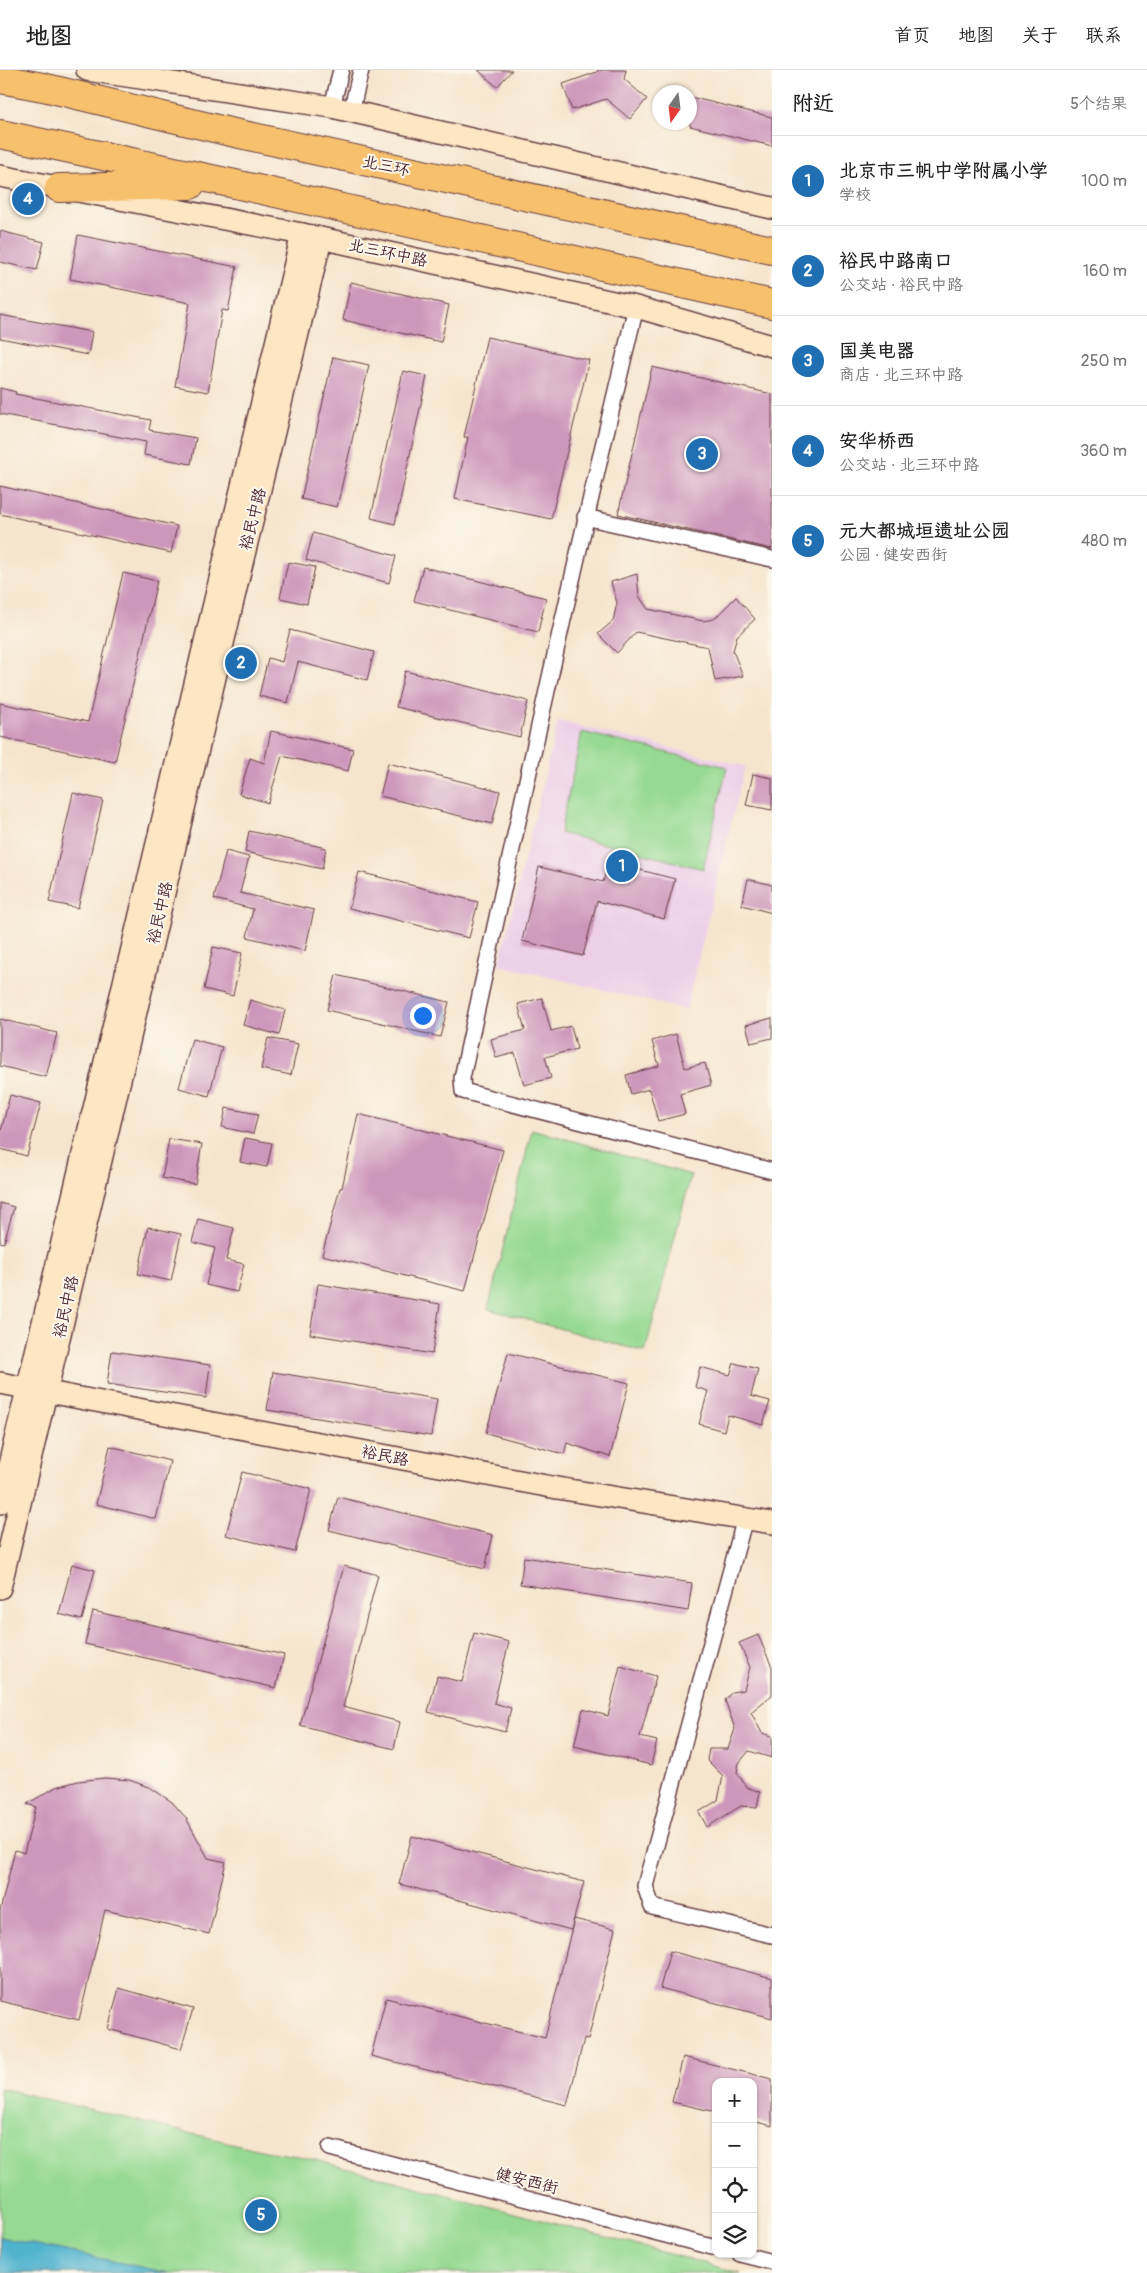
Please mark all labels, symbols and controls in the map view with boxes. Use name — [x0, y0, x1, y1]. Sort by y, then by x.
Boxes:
text: 地图 — [25, 22, 73, 51]
text: 首页 — [894, 24, 930, 47]
text: 地图 — [958, 24, 994, 47]
text: 关于 — [1022, 24, 1058, 47]
text: 联系 — [1086, 24, 1122, 47]
north arrow — [652, 85, 697, 130]
text: 附近 — [792, 90, 834, 117]
text: 5个结果 — [1070, 94, 1127, 114]
street label: 北三环 — [360, 151, 412, 181]
text: 北京市三帆中学附属小学 — [839, 159, 1048, 183]
text: 1 — [805, 171, 811, 191]
text: 100 m — [1081, 171, 1127, 191]
pin: 4 — [12, 180, 44, 218]
text: 学校 — [839, 185, 871, 205]
street label: 北三环中路 — [347, 235, 429, 271]
text: 裕民中路南口 — [839, 249, 953, 273]
text: 2 — [804, 261, 812, 281]
text: 160 m — [1083, 261, 1127, 281]
text: 公交站 · 裕民中路 — [839, 275, 963, 295]
text: 国美电器 — [839, 339, 915, 363]
text: 3 — [804, 351, 812, 371]
text: 250 m — [1081, 351, 1127, 371]
text: 商店 · 北三环中路 — [839, 365, 963, 385]
text: 安华桥西 — [839, 429, 915, 453]
pin: 3 — [686, 435, 718, 473]
text: 4 — [803, 441, 813, 461]
text: 360 m — [1080, 441, 1127, 461]
text: 公交站 · 北三环中路 — [839, 455, 979, 475]
street label: 裕民中路 — [236, 486, 270, 552]
text: 元大都城垣遗址公园 — [839, 519, 1010, 543]
text: 5 — [804, 531, 812, 551]
text: 480 m — [1081, 531, 1127, 551]
text: 公园 · 健安西街 — [839, 545, 947, 565]
pin: 2 — [225, 644, 257, 682]
pin: 1 — [606, 847, 638, 885]
street label: 裕民中路 — [143, 880, 177, 946]
your location — [410, 1003, 436, 1029]
street label: 裕民中路 — [49, 1274, 83, 1340]
street label: 裕民路 — [360, 1442, 410, 1470]
map controls — [712, 2078, 757, 2258]
button: + — [712, 2078, 757, 2123]
button: − — [712, 2123, 757, 2168]
street label: 健安西街 — [494, 2164, 560, 2198]
button: locate — [712, 2168, 757, 2213]
pin: 5 — [245, 2196, 277, 2234]
button: layers — [712, 2213, 757, 2258]

